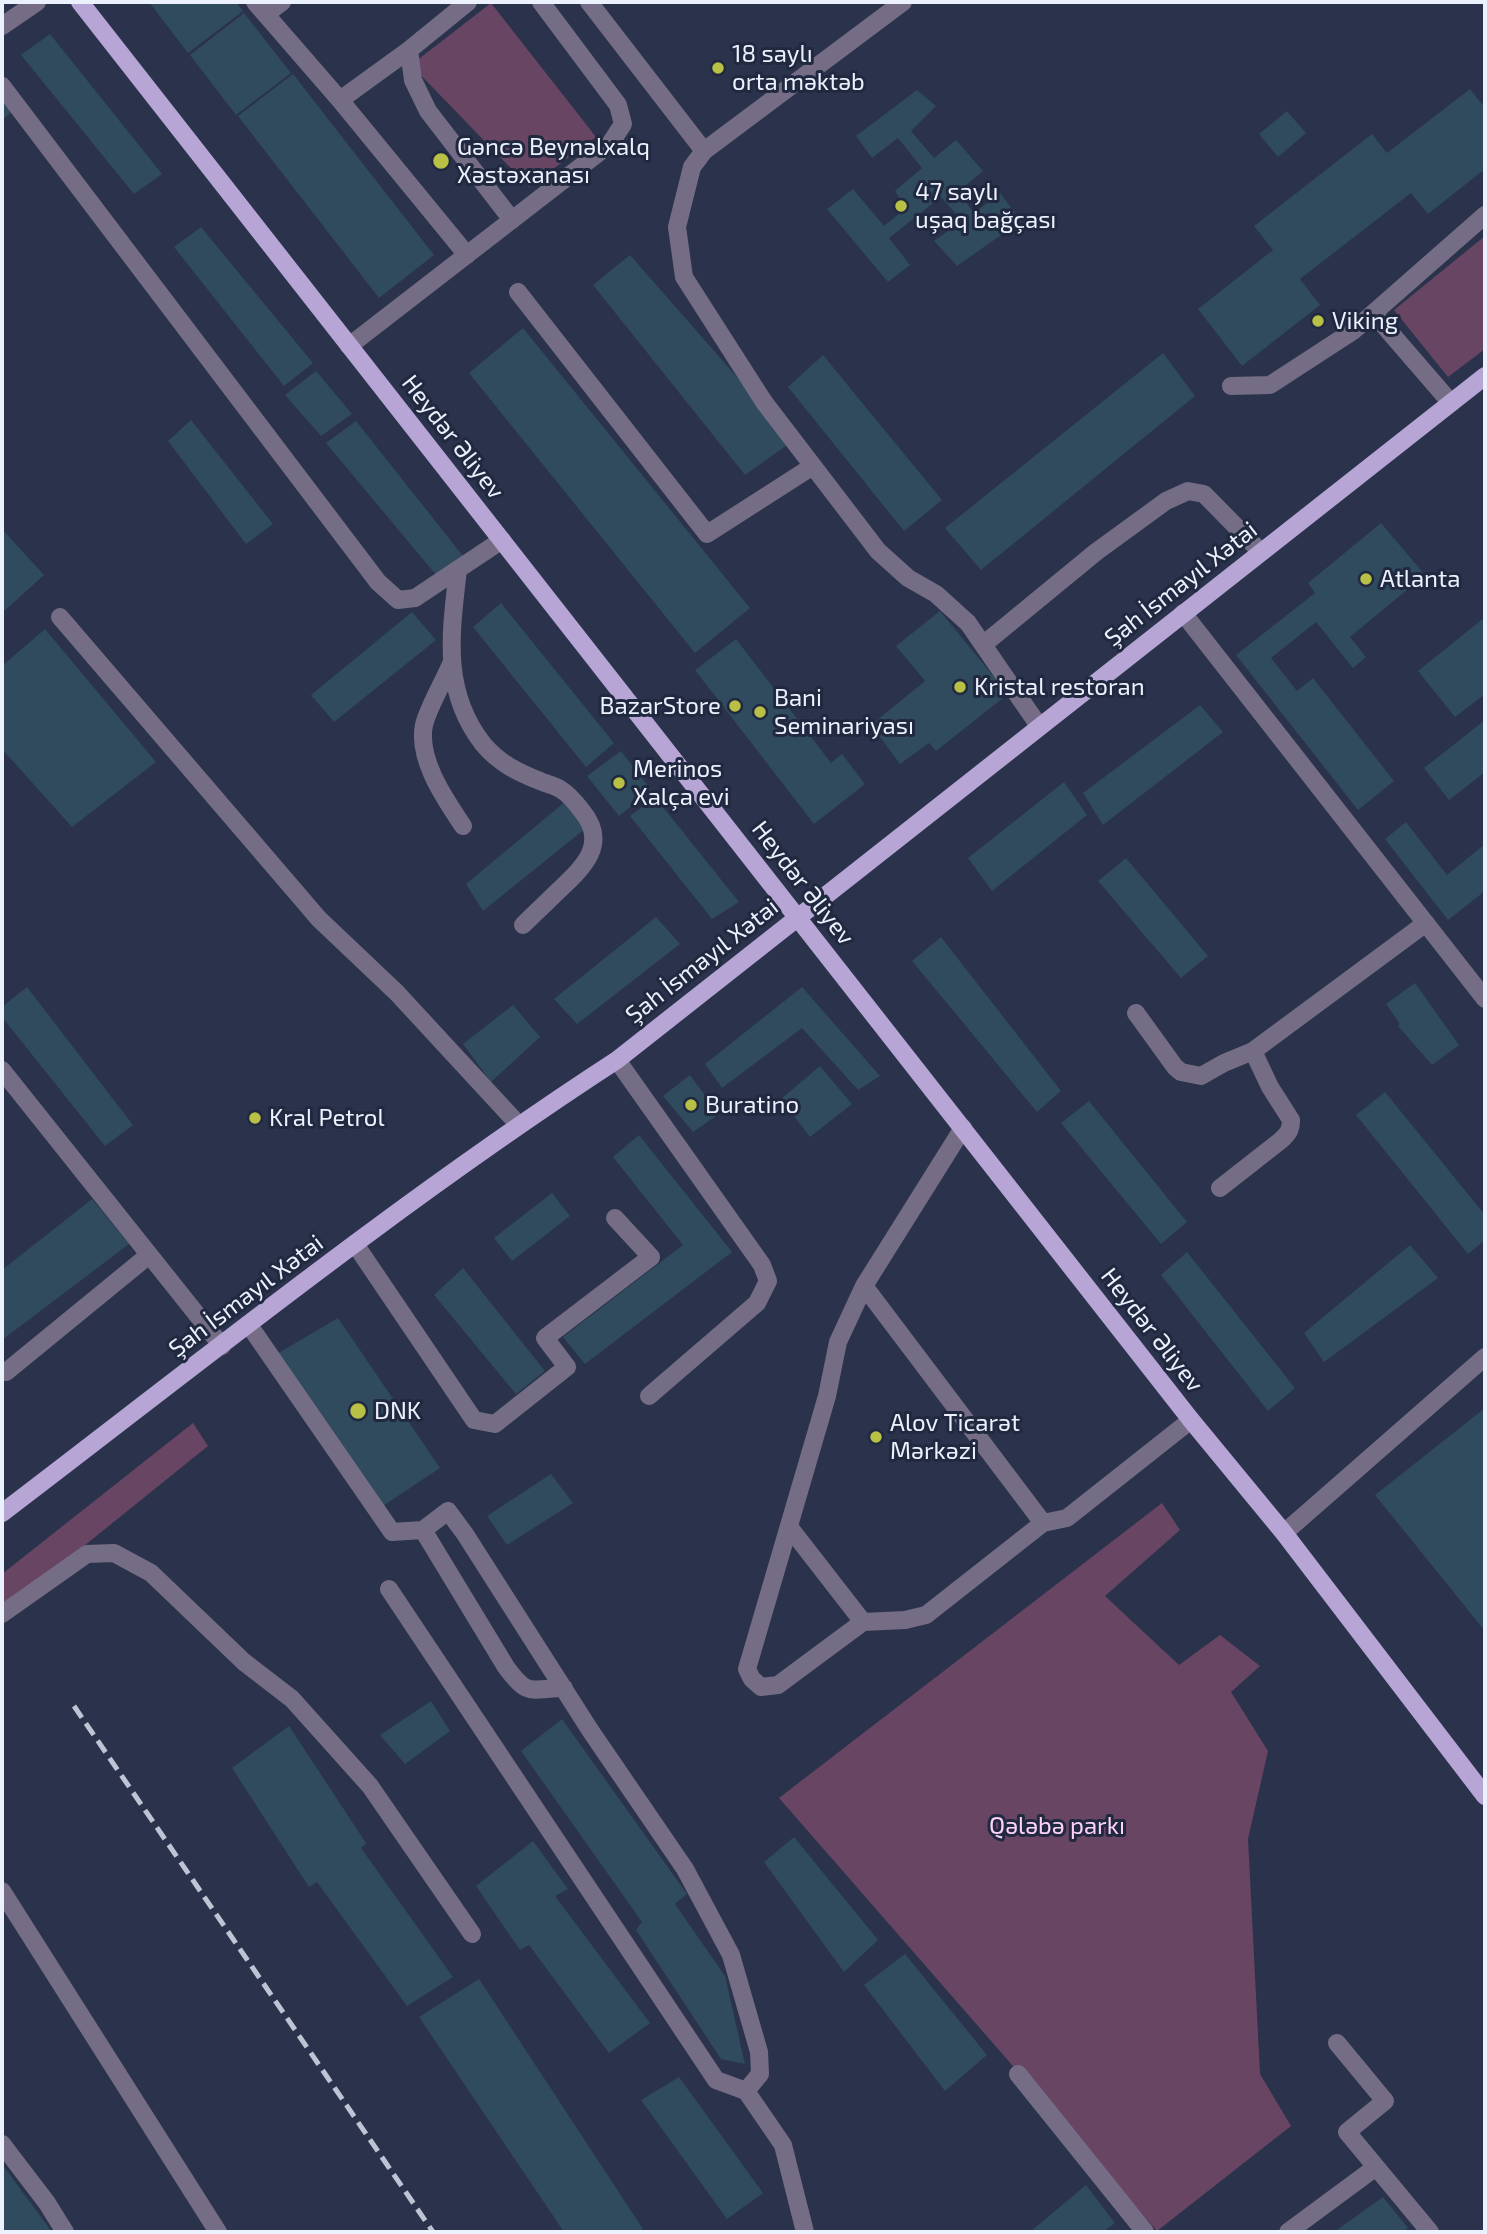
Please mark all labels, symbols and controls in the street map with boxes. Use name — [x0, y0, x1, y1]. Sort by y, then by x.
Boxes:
place label: 18 saylı orta məktəb — [732, 40, 865, 96]
marker: 18 saylı orta məktəb — [710, 60, 726, 76]
place label: Gəncə Beynəlxalq Xəstəxanası — [457, 133, 650, 189]
marker: Gəncə Beynəlxalq Xəstəxanası — [431, 151, 451, 171]
place label: 47 saylı uşaq bağçası — [915, 178, 1056, 234]
marker: 47 saylı uşaq bağçası — [893, 198, 909, 214]
place label: Viking — [1332, 307, 1398, 335]
marker: Viking — [1310, 313, 1326, 329]
street label: Heydər Əliyev — [396, 369, 510, 505]
street label: Şah İsmayıl Xətai — [1099, 516, 1263, 652]
place label: Atlanta — [1380, 565, 1460, 593]
marker: Atlanta — [1358, 571, 1374, 587]
place label: Kristal restoran — [974, 673, 1145, 701]
marker: Kristal restoran — [952, 679, 968, 695]
place label: Bani Seminariyası — [774, 684, 914, 740]
place label: BazarStore — [600, 692, 721, 720]
marker: BazarStore — [727, 698, 743, 714]
marker: Bani Seminariyası — [752, 704, 768, 720]
place label: Merinos Xalça evi — [633, 755, 730, 811]
marker: Merinos Xalça evi — [611, 775, 627, 791]
street label: Heydər Əliyev — [746, 815, 860, 951]
street label: Şah İsmayıl Xətai — [620, 893, 784, 1029]
place label: Buratino — [705, 1091, 799, 1119]
marker: Buratino — [683, 1097, 699, 1113]
place label: Kral Petrol — [269, 1104, 385, 1132]
marker: Kral Petrol — [247, 1110, 263, 1126]
street label: Şah İsmayıl Xətai — [163, 1229, 329, 1363]
street label: Heydər Əliyev — [1095, 1262, 1209, 1398]
place label: DNK — [374, 1397, 421, 1425]
marker: DNK — [348, 1401, 368, 1421]
place label: Alov Ticarət Mərkəzi — [890, 1409, 1020, 1465]
marker: Alov Ticarət Mərkəzi — [868, 1429, 884, 1445]
park label: Qələbə parkı — [989, 1812, 1125, 1840]

